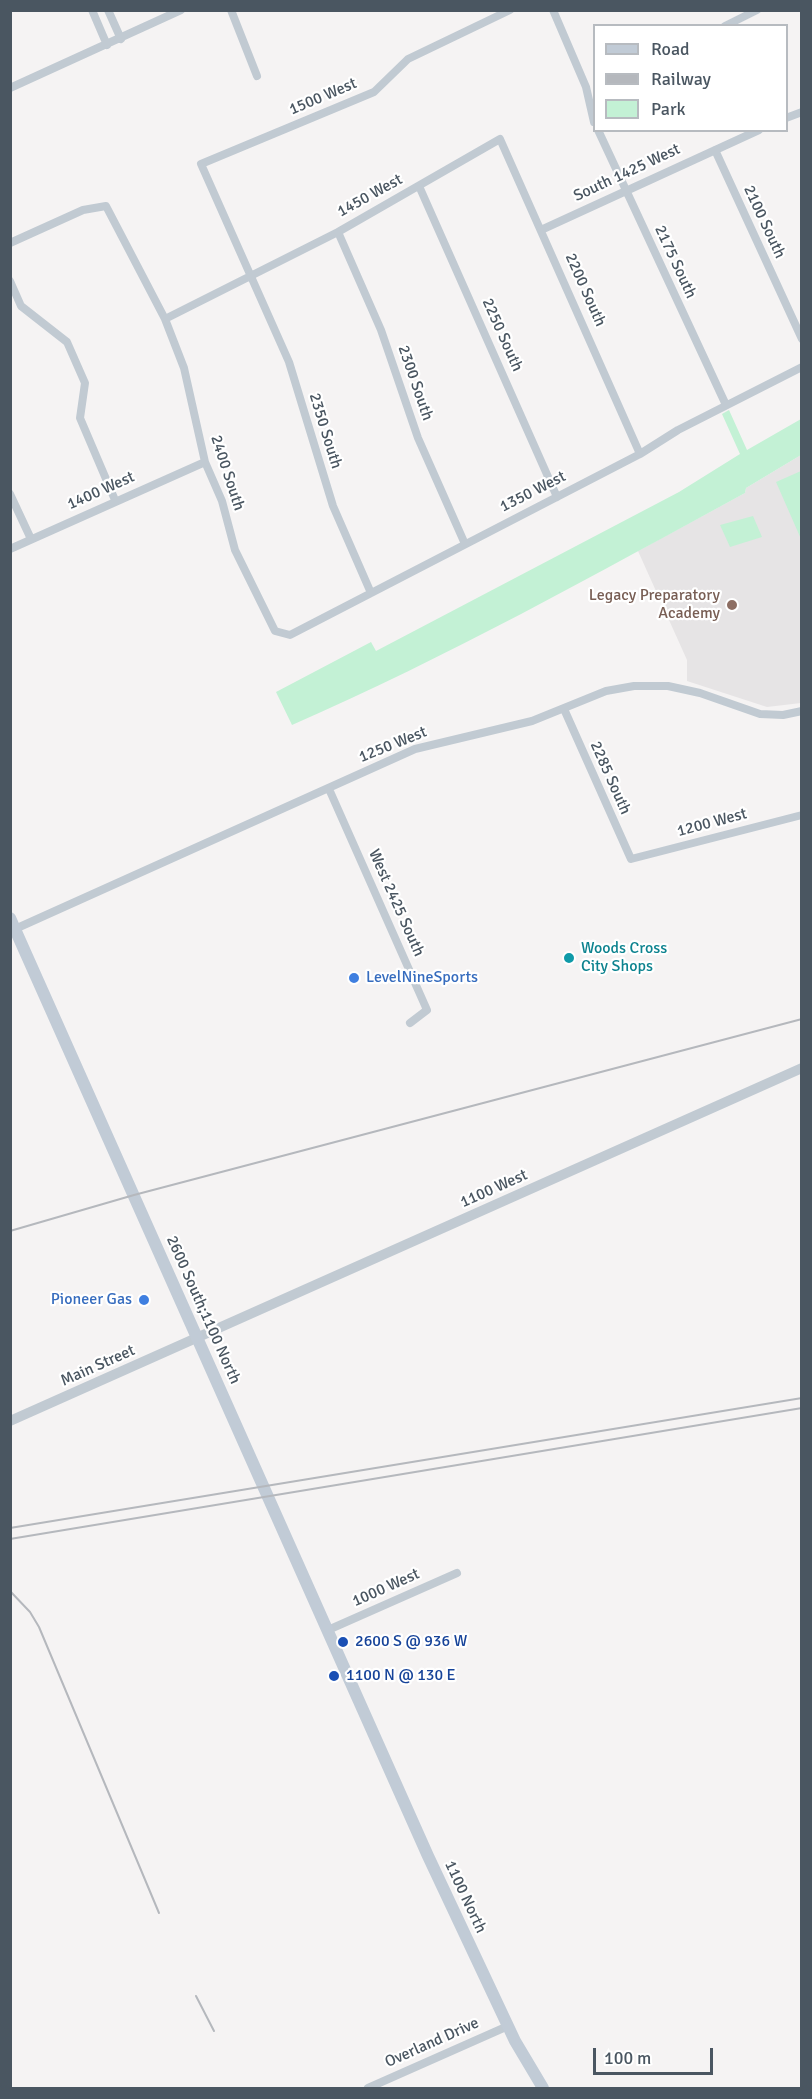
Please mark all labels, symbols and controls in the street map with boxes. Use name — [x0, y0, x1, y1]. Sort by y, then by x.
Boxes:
legend — [593, 24, 788, 132]
text: Road — [651, 38, 690, 60]
text: Railway — [651, 68, 711, 90]
street label: 1500 West — [286, 74, 360, 120]
text: Park — [651, 98, 686, 120]
street label: South 1425 West — [571, 140, 683, 206]
street label: 1450 West — [334, 170, 406, 222]
street label: 2100 South — [739, 182, 789, 262]
street label: 2175 South — [650, 222, 700, 302]
street label: 2200 South — [560, 250, 610, 330]
street label: 2250 South — [477, 295, 527, 375]
street label: 2300 South — [393, 343, 437, 423]
street label: 2350 South — [304, 391, 346, 471]
street label: 2400 South — [206, 433, 248, 513]
street label: 1350 West — [497, 467, 569, 517]
street label: 1400 West — [64, 468, 138, 514]
place label: Legacy Preparatory Academy — [589, 586, 720, 624]
marker: Legacy Preparatory Academy — [725, 598, 739, 612]
street label: 1250 West — [356, 723, 430, 767]
street label: 2285 South — [585, 738, 635, 818]
street label: 1200 West — [675, 804, 749, 842]
street label: West 2425 South — [364, 846, 428, 960]
place label: Woods Cross City Shops — [581, 939, 667, 977]
marker: Woods Cross City Shops — [562, 951, 576, 965]
place label: LevelNineSports — [366, 968, 478, 988]
marker: LevelNineSports — [347, 971, 361, 985]
street label: 1100 West — [457, 1166, 531, 1212]
street label: 2600 South;1100 North — [162, 1233, 244, 1387]
place label: Pioneer Gas — [51, 1290, 132, 1310]
marker: Pioneer Gas — [137, 1293, 151, 1307]
street label: Main Street — [58, 1341, 138, 1391]
street label: 1000 West — [349, 1565, 423, 1611]
place label: 2600 S @ 936 W — [355, 1632, 467, 1652]
marker: 2600 S @ 936 W — [336, 1635, 350, 1649]
place label: 1100 N @ 130 E — [346, 1666, 456, 1686]
marker: 1100 N @ 130 E — [327, 1669, 341, 1683]
street label: 1100 North — [440, 1858, 490, 1936]
street label: Overland Drive — [382, 2014, 482, 2072]
scale bar — [596, 2036, 716, 2074]
text: 100 m — [604, 2047, 651, 2069]

